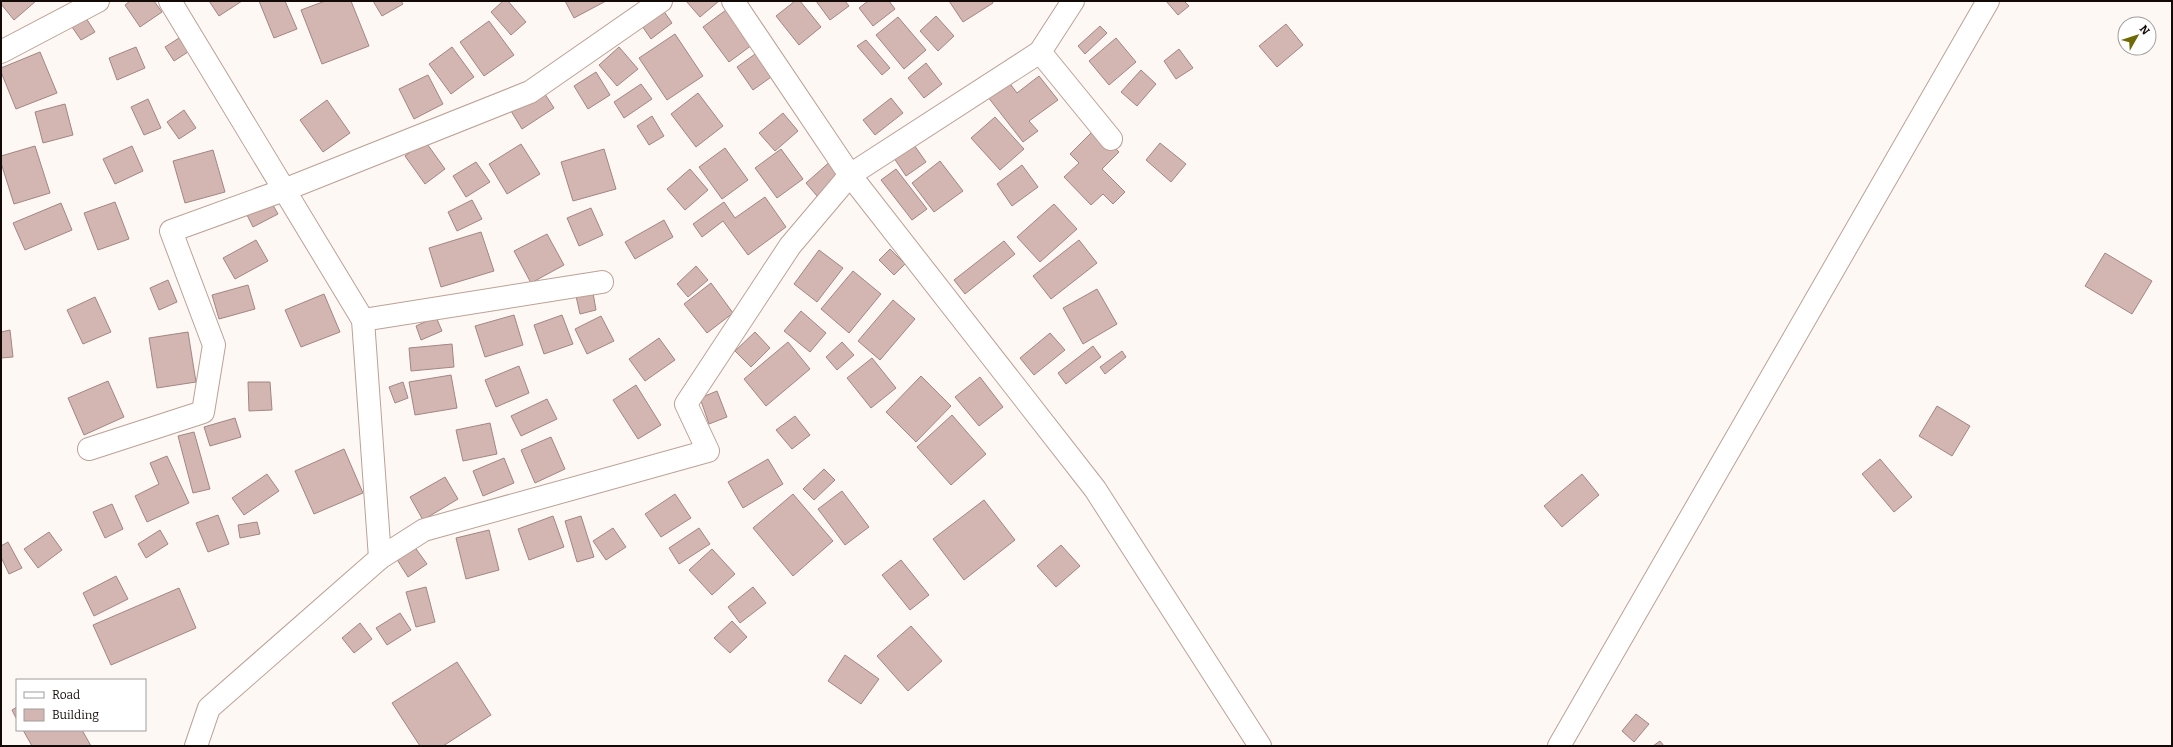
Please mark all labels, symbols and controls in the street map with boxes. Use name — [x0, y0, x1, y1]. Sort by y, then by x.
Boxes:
north arrow — [2117, 16, 2157, 56]
text: N — [2137, 23, 2152, 38]
legend — [16, 679, 146, 731]
text: Road — [52, 688, 80, 702]
text: Building — [52, 708, 99, 722]

